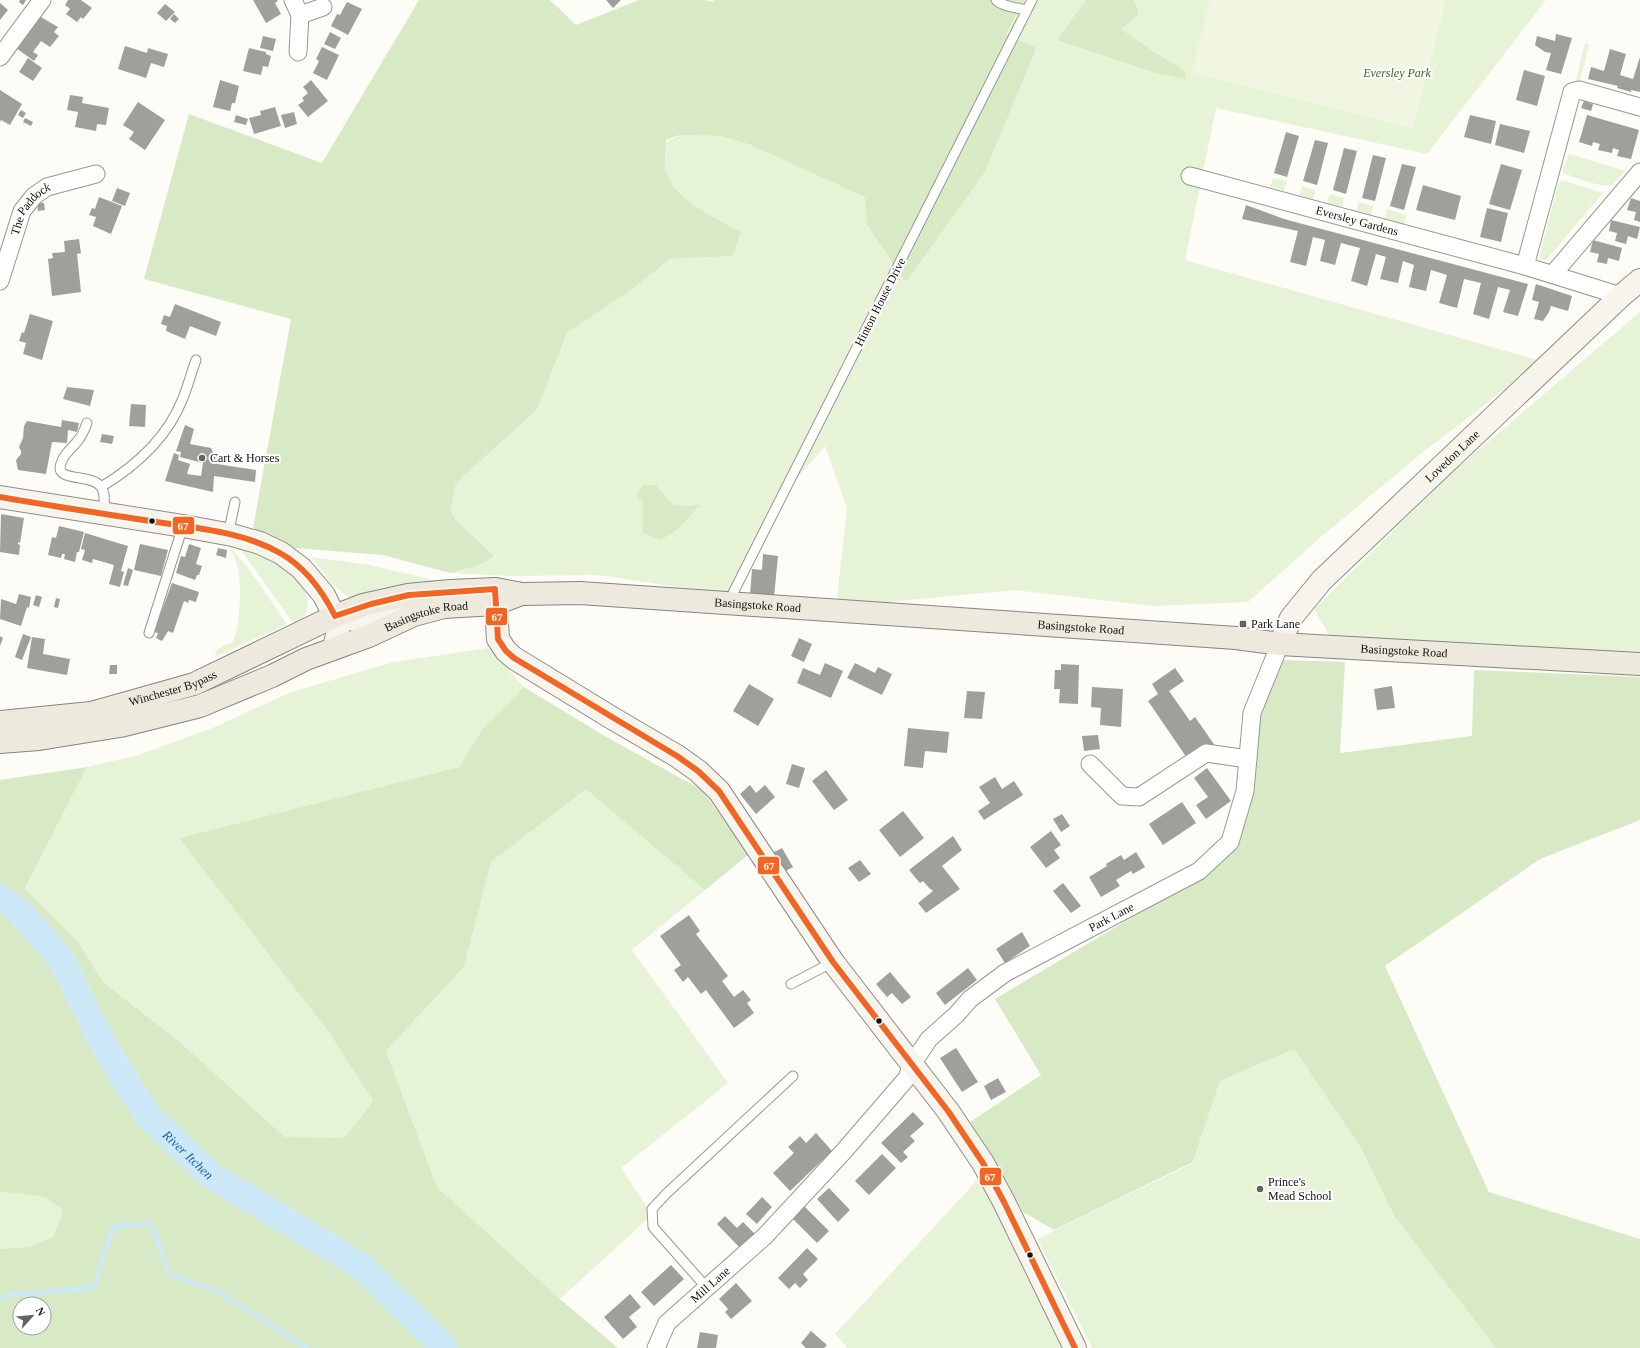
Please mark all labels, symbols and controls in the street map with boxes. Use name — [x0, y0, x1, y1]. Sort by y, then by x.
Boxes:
park label: Eversley Park — [1362, 66, 1431, 80]
street label: The Paddock — [8, 179, 52, 237]
street label: Eversley Gardens — [1314, 203, 1400, 239]
street label: Hinton House Drive — [852, 255, 908, 349]
street label: Lovedon Lane — [1422, 427, 1482, 485]
place label: Cart & Horses — [210, 451, 280, 465]
marker: Cart & Horses — [197, 453, 207, 463]
unlabelled marker — [147, 516, 157, 526]
line badge: 67 — [172, 516, 195, 535]
text: 67 — [178, 520, 189, 532]
street label: Basingstoke Road — [714, 595, 802, 615]
street label: Basingstoke Road — [382, 599, 468, 635]
line badge: 67 — [485, 607, 508, 626]
text: 67 — [492, 611, 503, 623]
street label: Basingstoke Road — [1037, 617, 1125, 637]
place label: Park Lane — [1251, 617, 1300, 631]
marker: Park Lane — [1238, 619, 1248, 629]
street label: Basingstoke Road — [1360, 641, 1448, 660]
street label: Winchester Bypass — [127, 667, 219, 709]
line badge: 67 — [757, 856, 780, 875]
text: 67 — [764, 860, 775, 872]
street label: Park Lane — [1086, 900, 1136, 935]
unlabelled marker — [874, 1016, 884, 1026]
water label: River Itchen — [159, 1126, 217, 1182]
line badge: 67 — [979, 1167, 1002, 1186]
text: 67 — [985, 1171, 996, 1183]
place label: Prince's Mead School — [1268, 1175, 1332, 1203]
marker: Prince's Mead School — [1255, 1184, 1265, 1194]
unlabelled marker — [1025, 1250, 1035, 1260]
street label: Mill Lane — [688, 1264, 733, 1306]
north arrow — [12, 1296, 52, 1336]
text: N — [34, 1305, 48, 1318]

